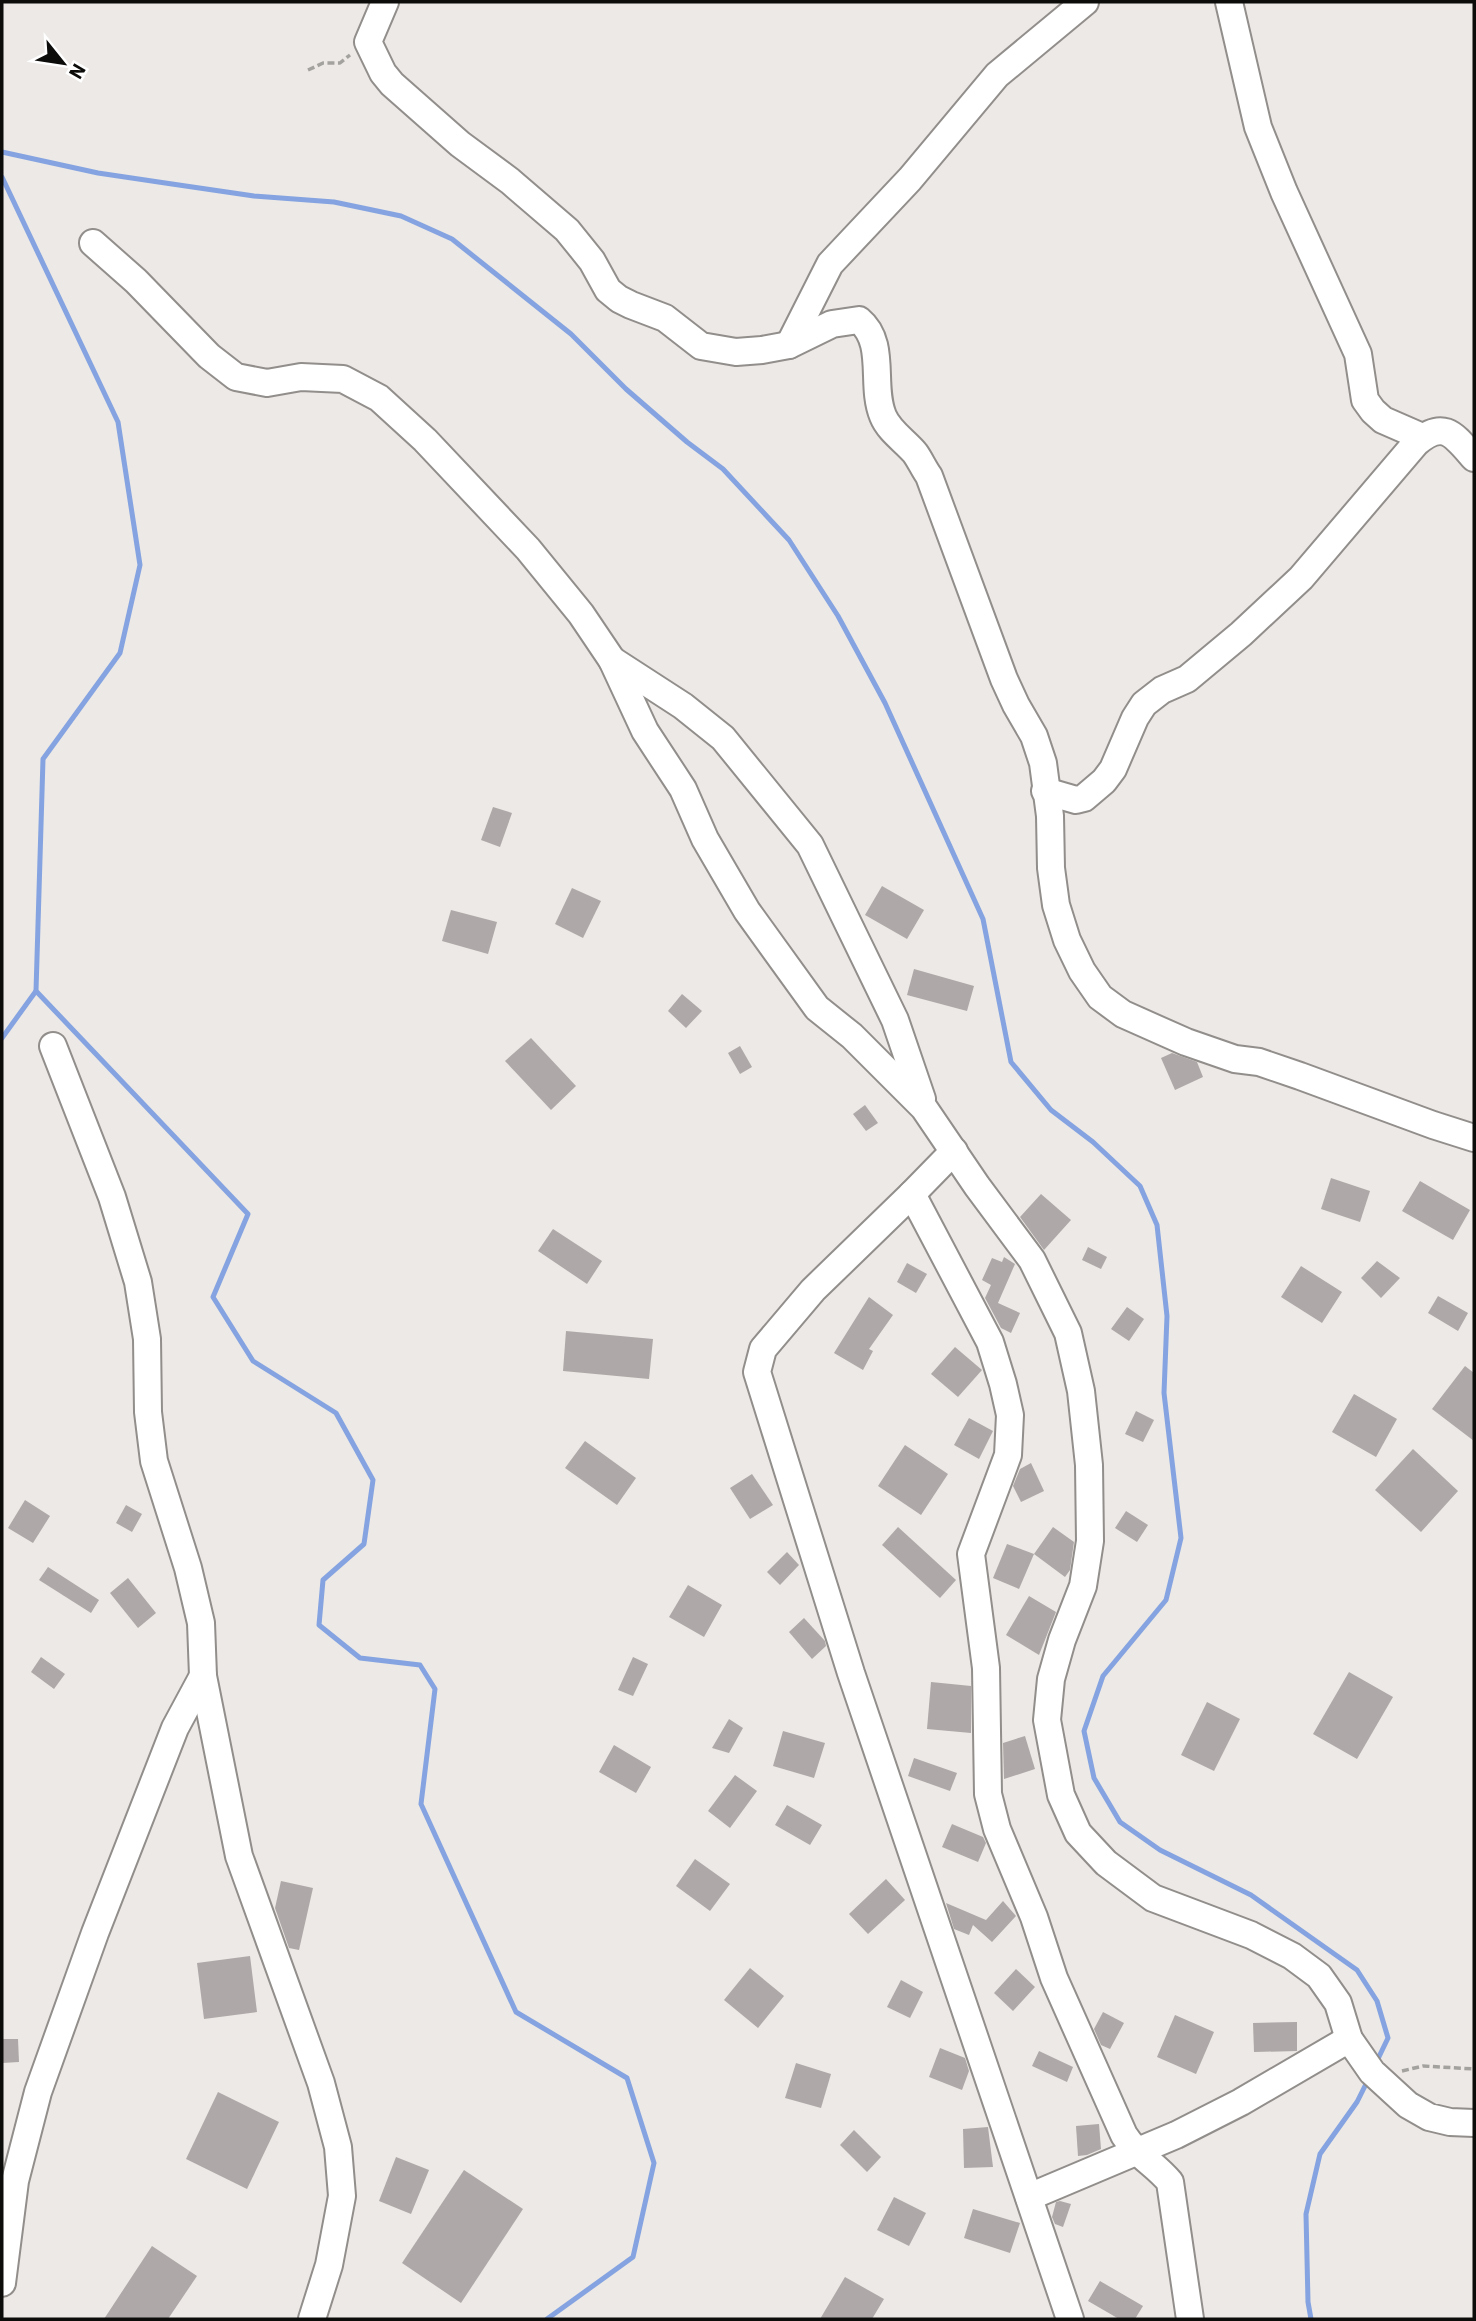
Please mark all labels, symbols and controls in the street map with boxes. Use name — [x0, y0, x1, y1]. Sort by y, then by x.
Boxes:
north arrow — [28, 28, 98, 98]
text: N — [64, 60, 92, 83]

